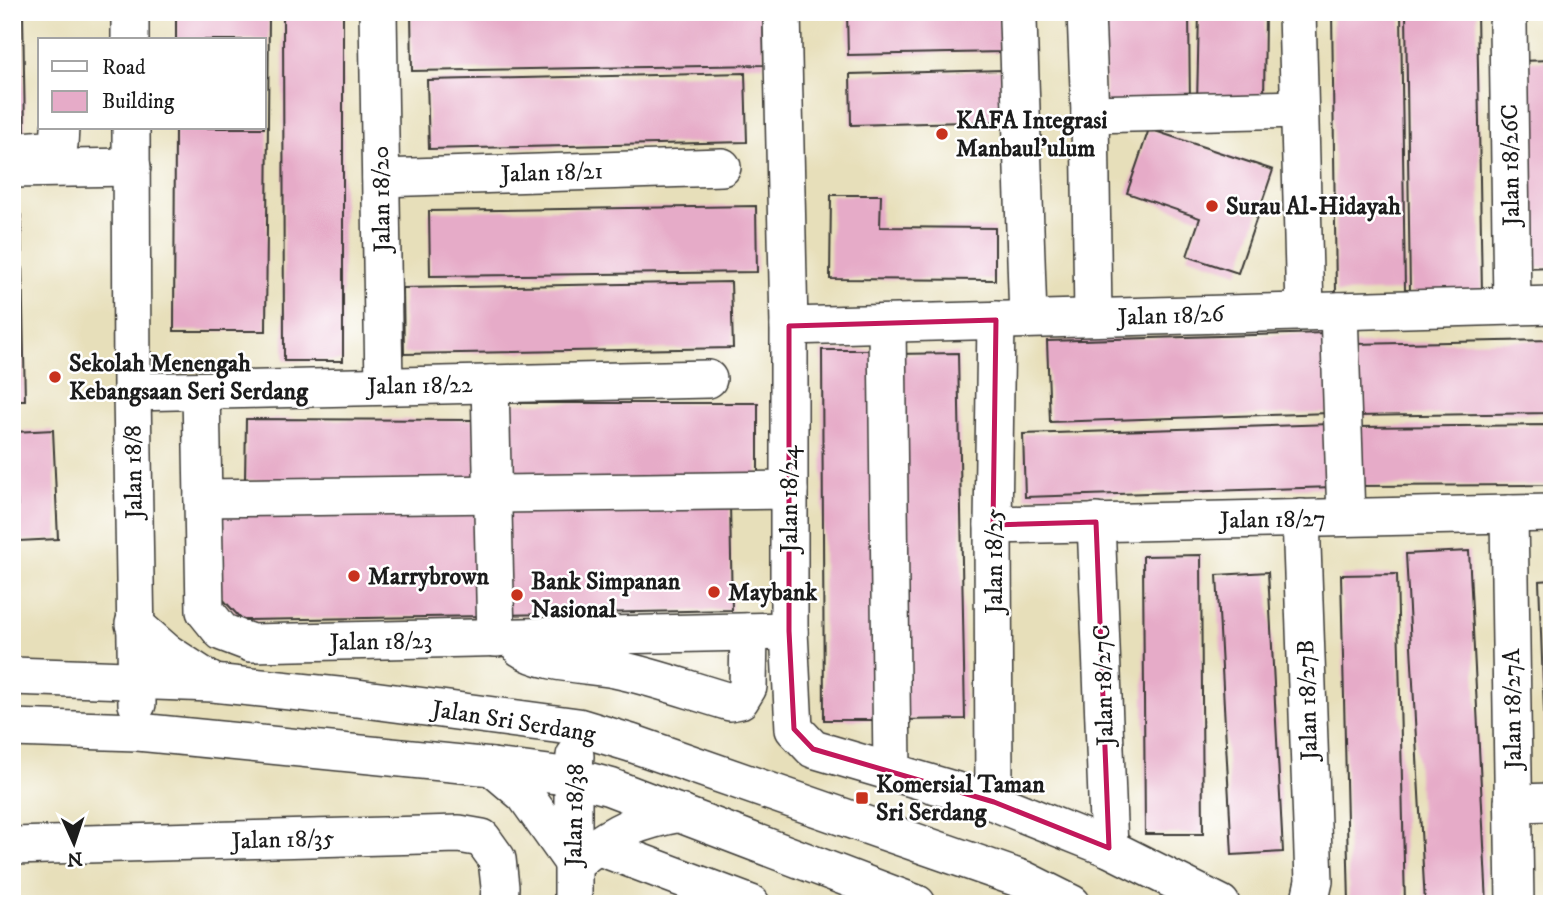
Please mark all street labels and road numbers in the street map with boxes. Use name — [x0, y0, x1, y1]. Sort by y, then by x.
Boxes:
street label: Jalan 18/26C — [1495, 104, 1527, 228]
street label: Jalan 18/20 — [366, 146, 398, 254]
street label: Jalan 18/21 — [498, 156, 604, 190]
street label: Jalan 18/26 — [1116, 299, 1226, 333]
street label: Jalan 18/22 — [365, 370, 473, 402]
street label: Jalan 18/8 — [118, 425, 150, 521]
street label: Jalan 18/24 — [775, 444, 805, 555]
street label: Jalan 18/27 — [1218, 504, 1326, 536]
street label: Jalan 18/25 — [980, 508, 1010, 616]
street label: Jalan 18/27C — [1087, 624, 1121, 748]
street label: Jalan 18/23 — [328, 626, 433, 658]
street label: Jalan 18/27B — [1291, 639, 1325, 763]
street label: Jalan 18/27A — [1497, 648, 1529, 772]
street label: Jalan Sri Serdang — [428, 694, 598, 750]
street label: Jalan 18/38 — [559, 763, 591, 869]
street label: Jalan 18/35 — [229, 823, 335, 857]

